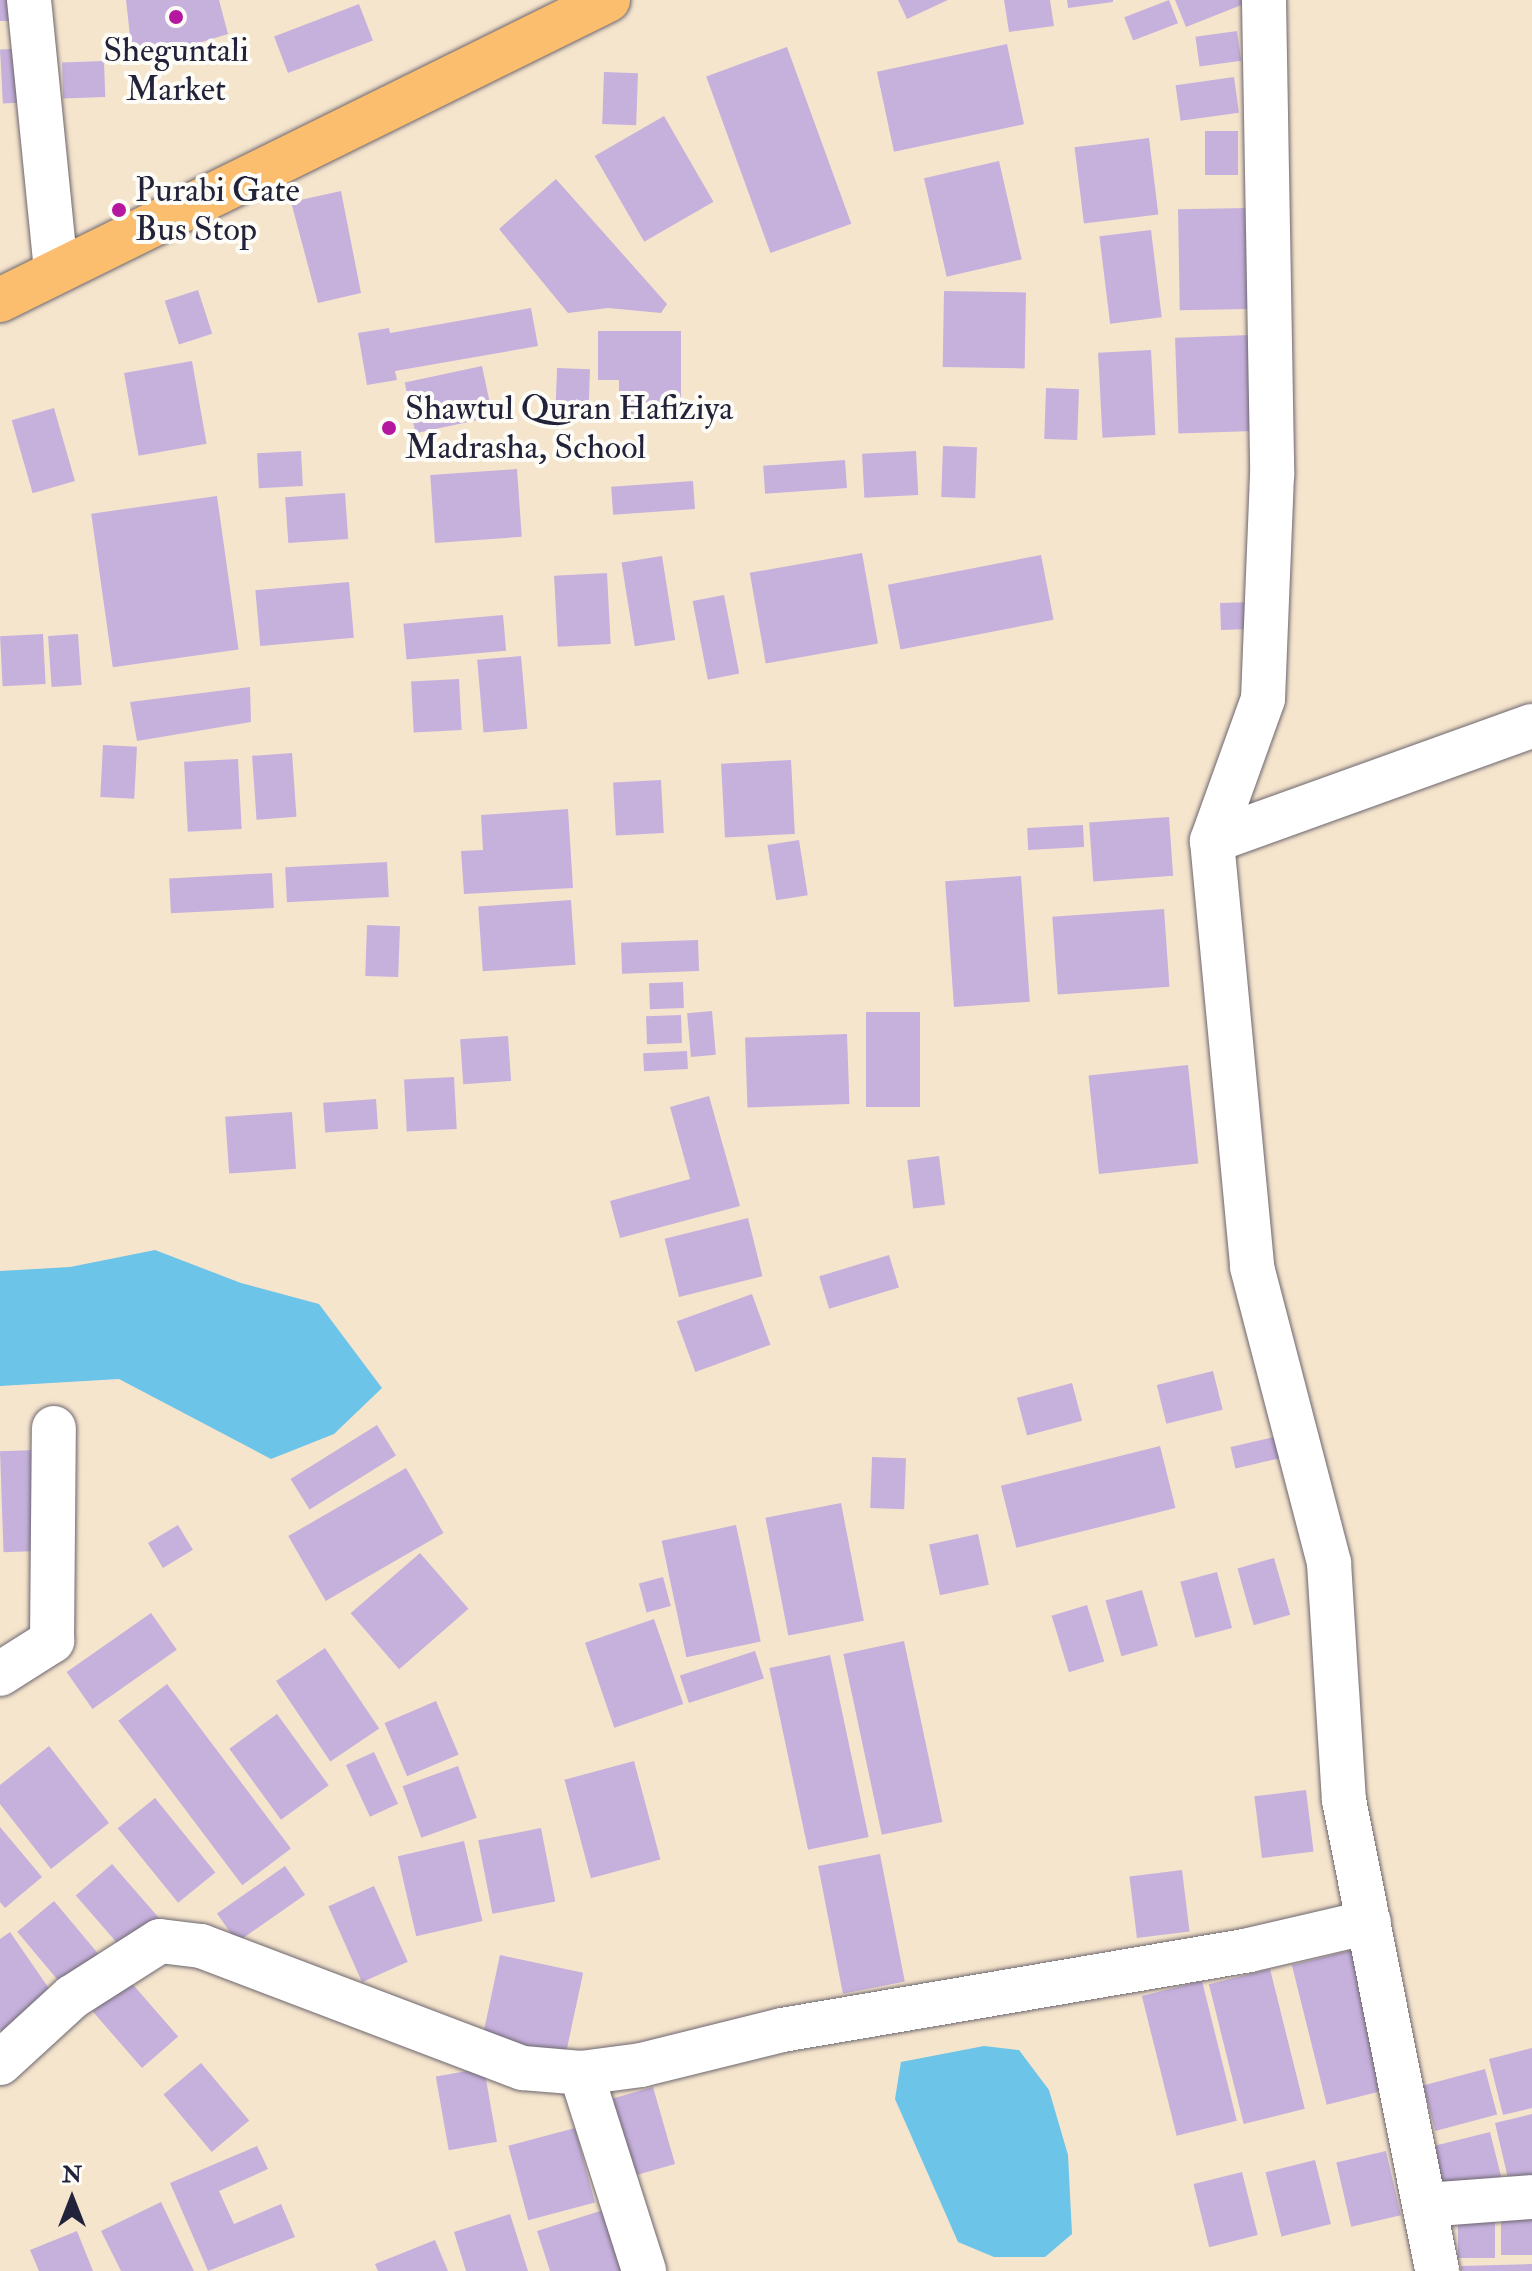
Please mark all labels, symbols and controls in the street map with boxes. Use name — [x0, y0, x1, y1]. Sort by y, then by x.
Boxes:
marker: Sheguntali Market — [167, 8, 185, 26]
place label: Sheguntali Market — [103, 30, 249, 110]
place label: Purabi Gate Bus Stop — [135, 170, 300, 250]
marker: Purabi Gate Bus Stop — [110, 201, 128, 219]
place label: Shawtul Quran Hafiziya Madrasha, School — [405, 388, 733, 468]
marker: Shawtul Quran Hafiziya Madrasha, School — [380, 419, 398, 437]
north arrow — [32, 2159, 112, 2239]
text: N — [62, 2161, 82, 2189]

